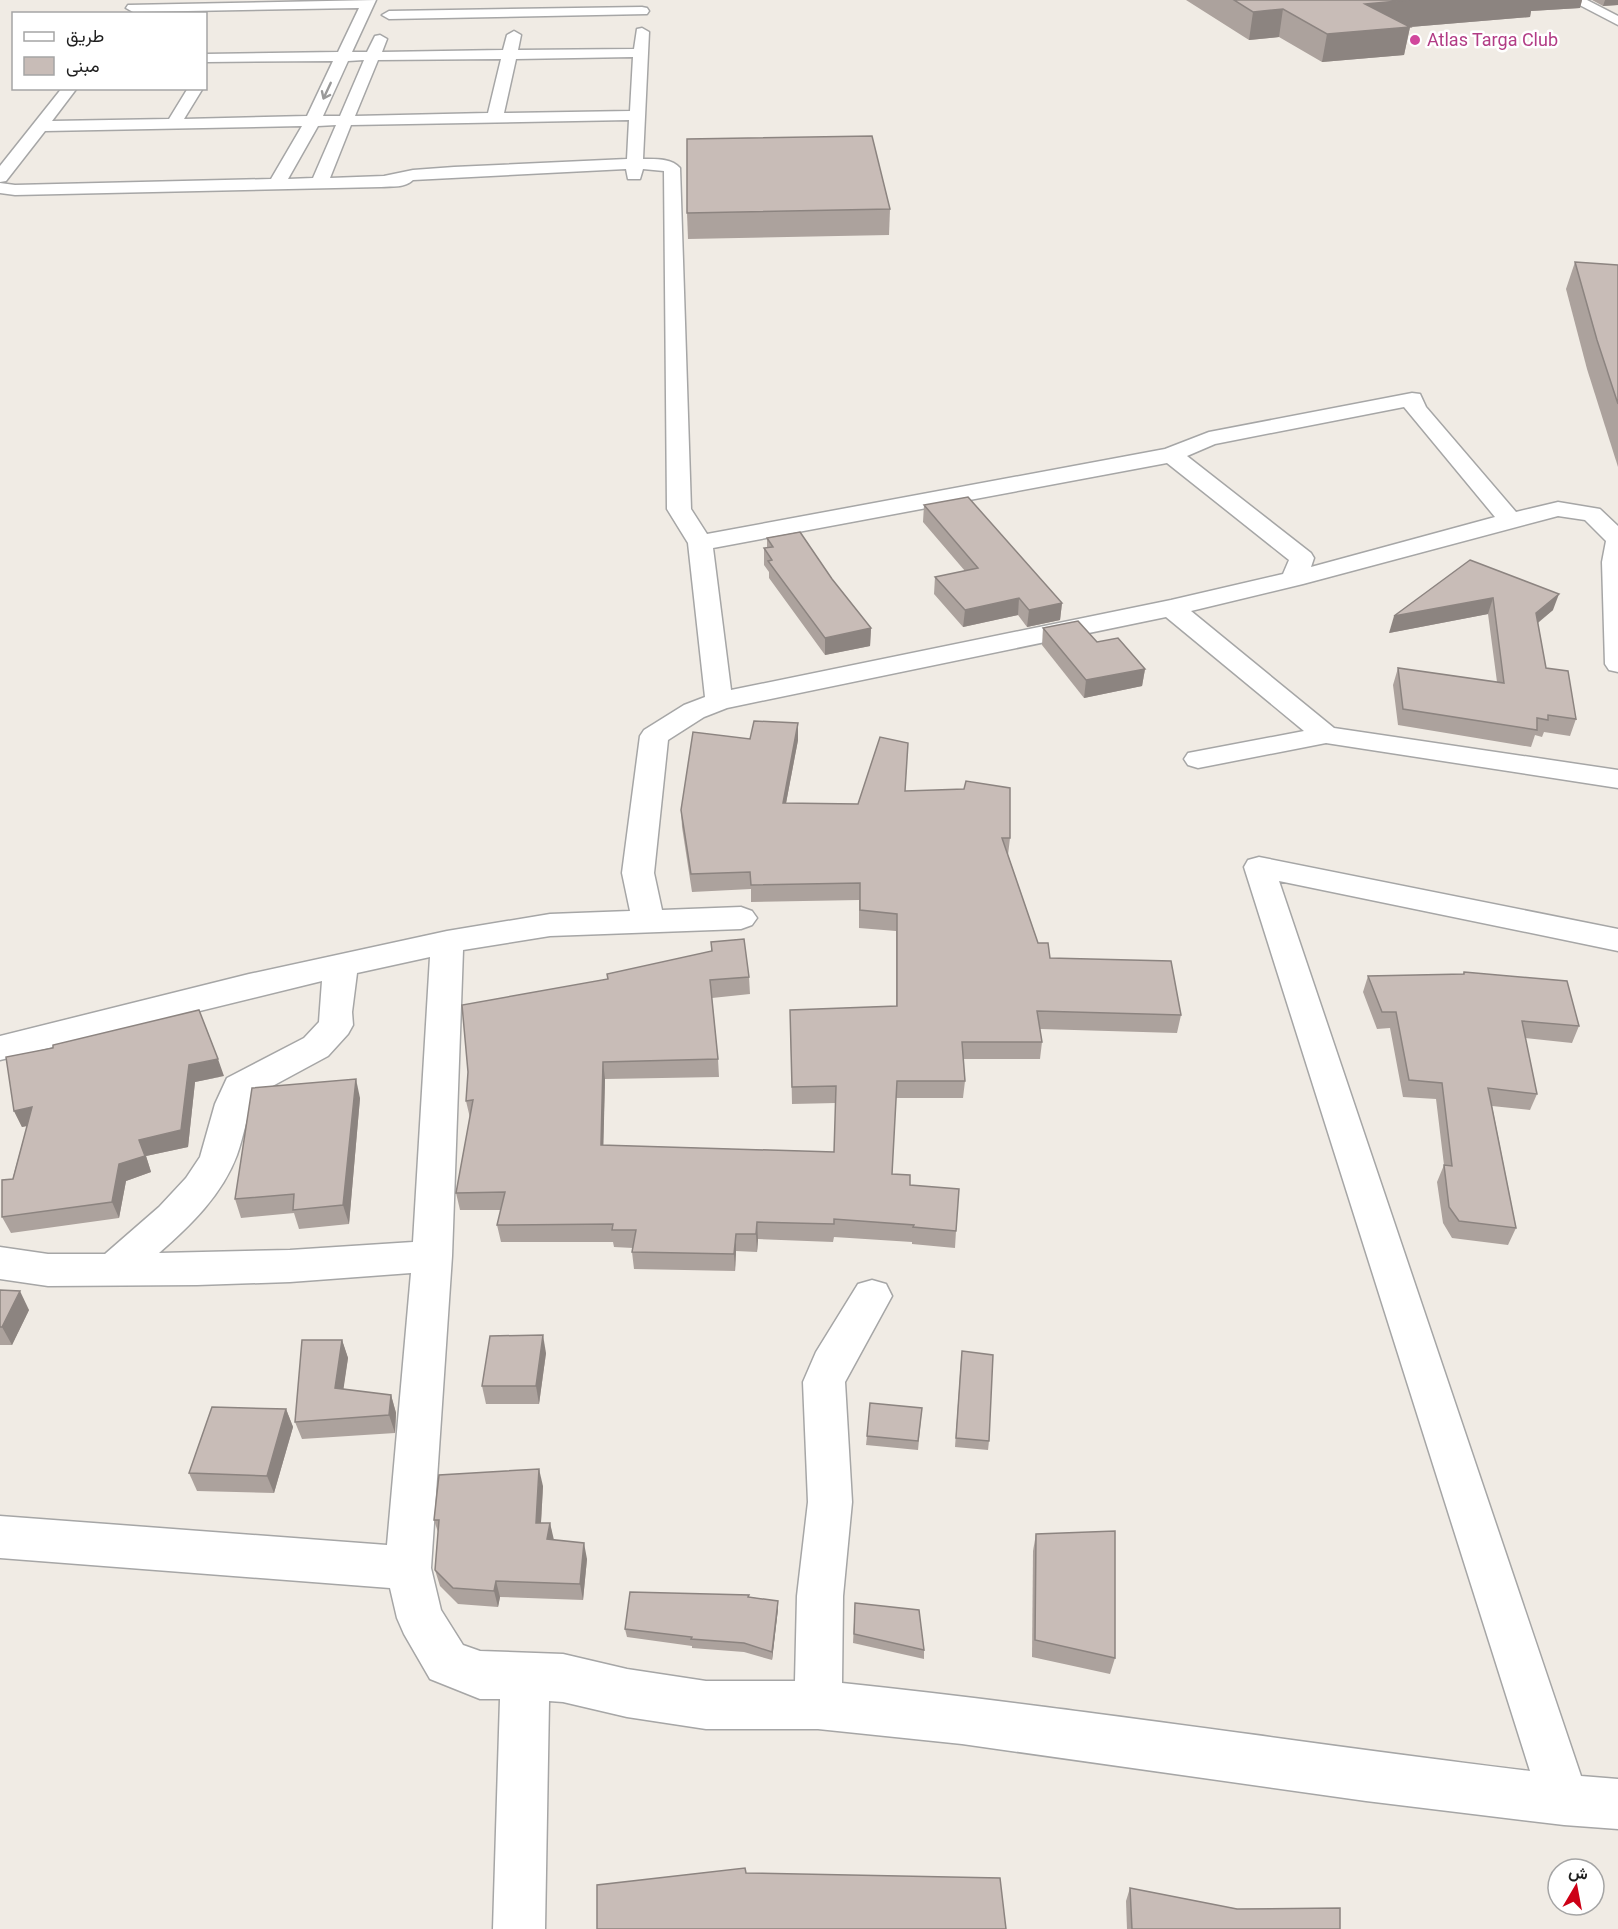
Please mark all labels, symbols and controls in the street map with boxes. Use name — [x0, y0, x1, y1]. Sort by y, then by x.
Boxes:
legend — [12, 12, 207, 90]
text: طريق — [66, 25, 104, 47]
place label: Atlas Targa Club — [1427, 29, 1558, 50]
marker: Atlas Targa Club — [1408, 33, 1422, 47]
text: مبنى — [66, 55, 100, 77]
one-way arrow — [320, 82, 332, 100]
north arrow — [1546, 1857, 1606, 1917]
text: ش — [1567, 1862, 1590, 1884]

